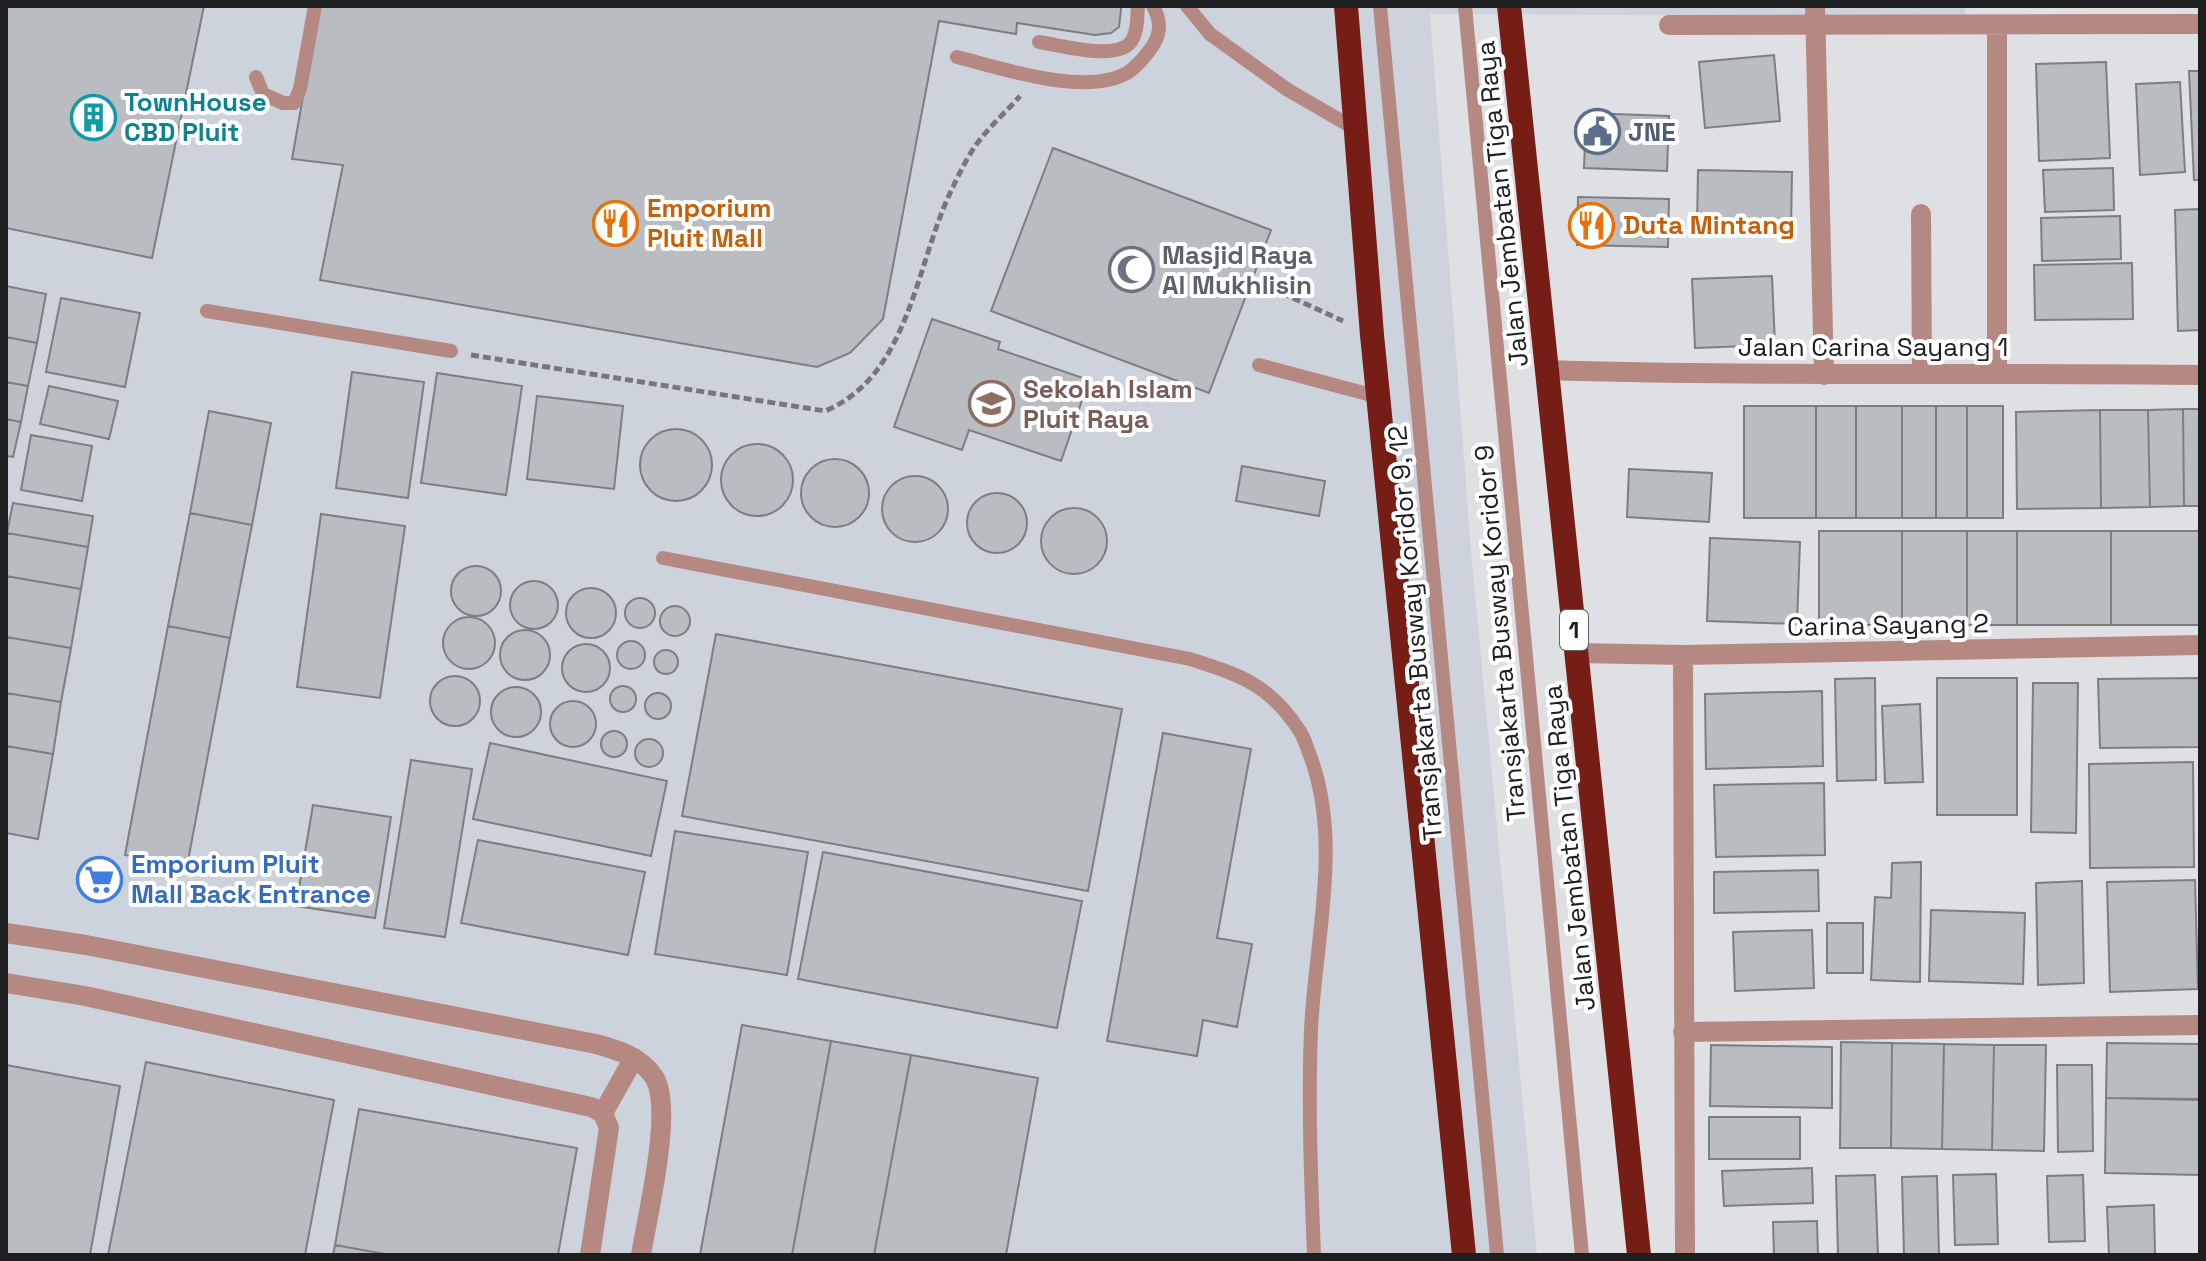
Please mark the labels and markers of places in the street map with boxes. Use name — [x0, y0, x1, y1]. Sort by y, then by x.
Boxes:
place label: TownHouse CBD Pluit — [124, 85, 267, 149]
building icon: TownHouse CBD Pluit — [69, 93, 117, 141]
public building icon: JNE — [1573, 108, 1621, 156]
place label: JNE — [1628, 115, 1676, 149]
place label: Emporium Pluit Mall — [647, 191, 772, 255]
restaurant icon: Emporium Pluit Mall — [592, 199, 640, 247]
restaurant icon: Duta Mintang — [1568, 201, 1616, 249]
place label: Duta Mintang — [1623, 208, 1795, 242]
place label: Masjid Raya Al Mukhlisin — [1162, 238, 1313, 302]
mosque icon: Masjid Raya Al Mukhlisin — [1107, 246, 1155, 294]
place label: Sekolah Islam Pluit Raya — [1023, 372, 1193, 436]
school or university icon: Sekolah Islam Pluit Raya — [968, 380, 1016, 428]
place label: Emporium Pluit Mall Back Entrance — [131, 847, 371, 911]
supermarket icon: Emporium Pluit Mall Back Entrance — [76, 855, 124, 903]

